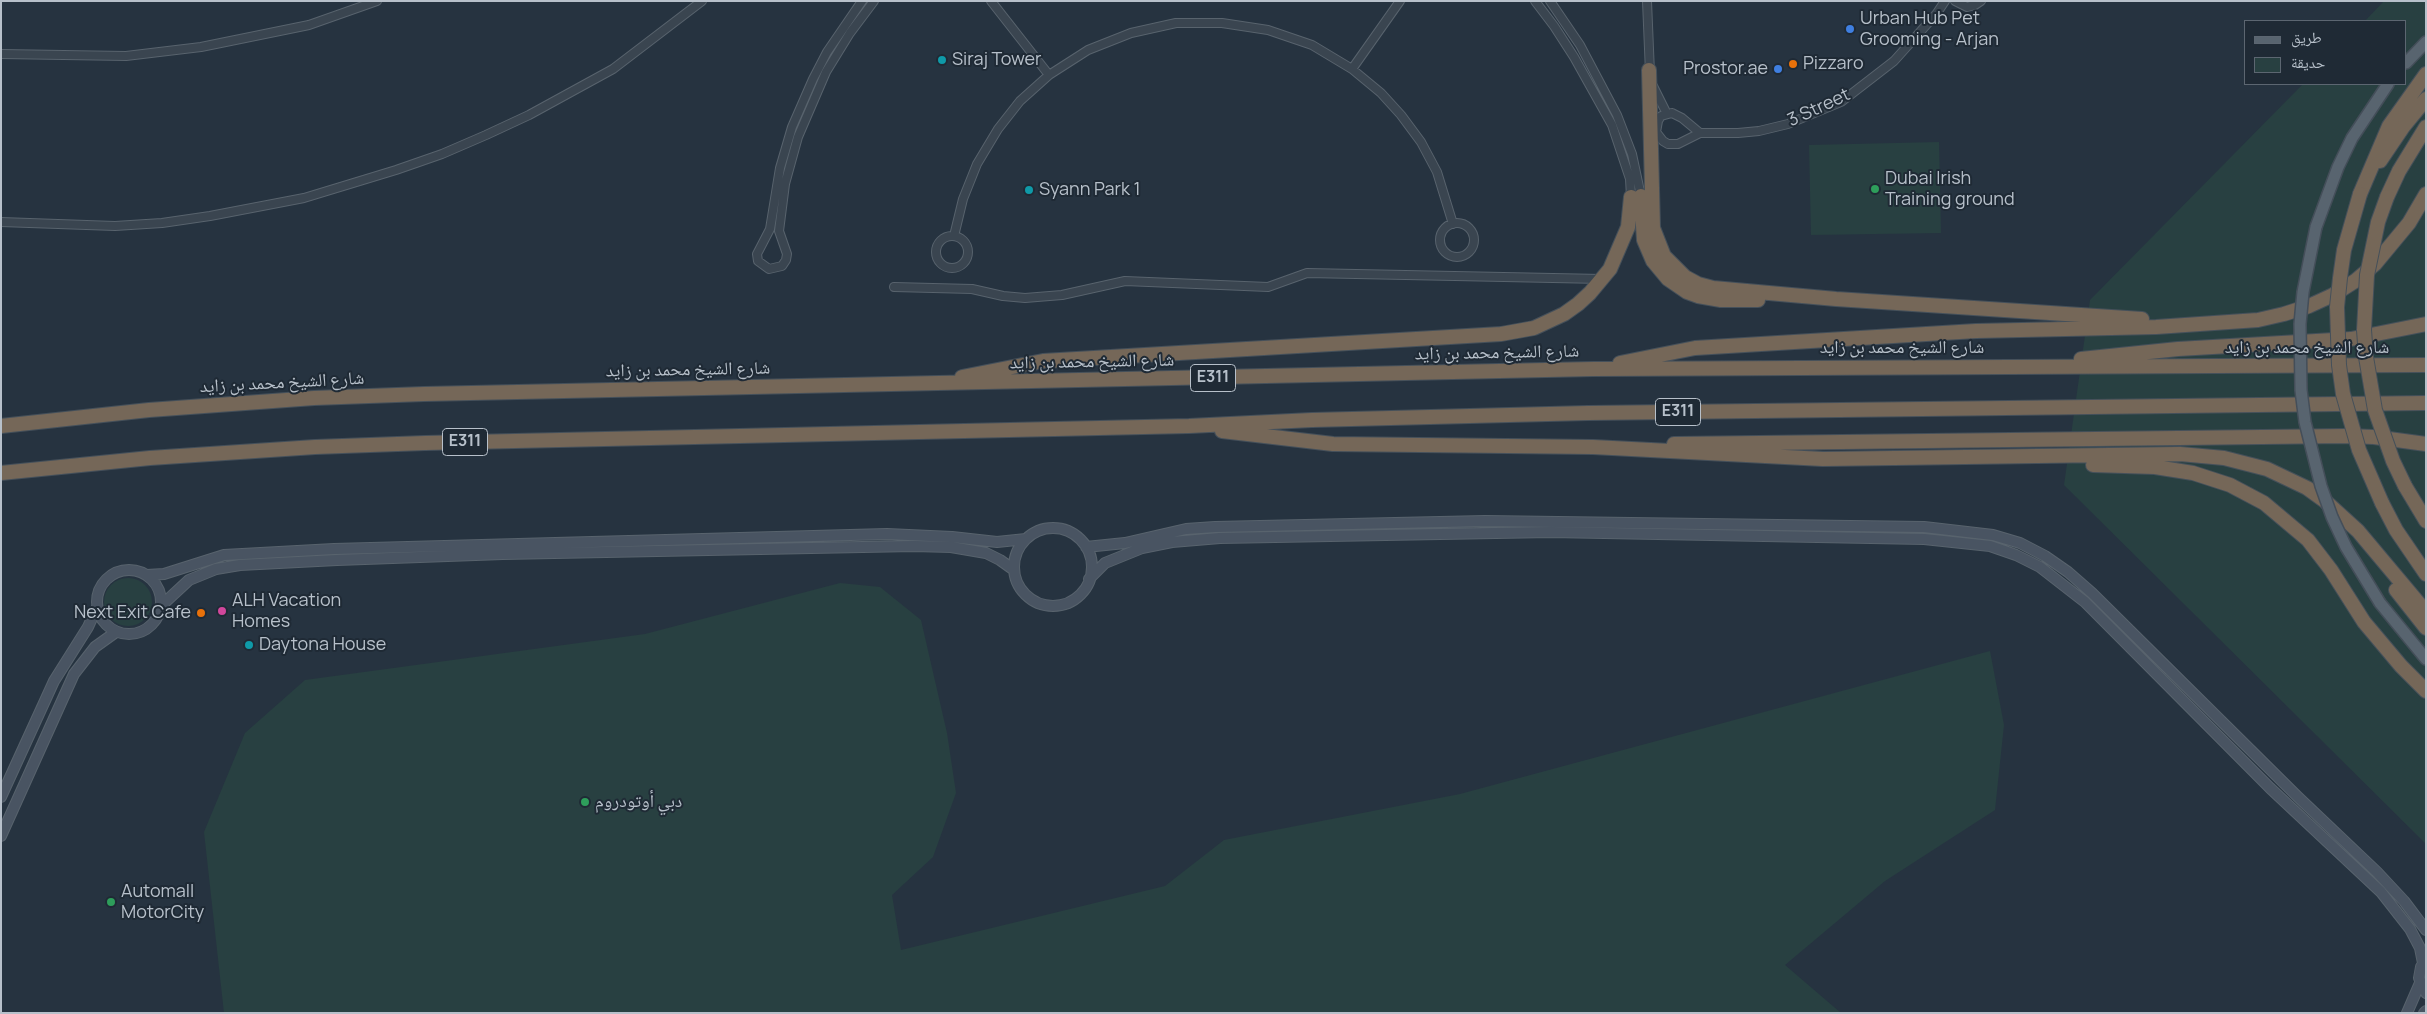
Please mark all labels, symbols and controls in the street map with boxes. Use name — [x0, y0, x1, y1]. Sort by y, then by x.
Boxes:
place label: Urban Hub Pet Grooming - Arjan — [1860, 8, 1999, 50]
legend — [2244, 20, 2407, 85]
marker: Urban Hub Pet Grooming - Arjan — [1844, 23, 1856, 35]
text: طريق — [2291, 27, 2322, 48]
place label: Siraj Tower — [952, 49, 1042, 71]
text: حديقة — [2291, 52, 2325, 73]
place label: Pizzaro — [1803, 53, 1864, 75]
marker: Siraj Tower — [936, 54, 948, 66]
place label: Prostor.ae — [1683, 58, 1768, 80]
marker: Pizzaro — [1787, 58, 1799, 70]
marker: Prostor.ae — [1772, 63, 1784, 75]
street label: 3 Street — [1784, 84, 1854, 132]
place label: Dubai Irish Training ground — [1885, 168, 2015, 210]
place label: Syann Park 1 — [1039, 179, 1141, 201]
marker: Dubai Irish Training ground — [1869, 183, 1881, 195]
marker: Syann Park 1 — [1023, 184, 1035, 196]
street label: شارع الشيخ محمد بن زايد — [1820, 337, 1984, 359]
street label: شارع الشيخ محمد بن زايد — [2225, 337, 2389, 359]
street label: شارع الشيخ محمد بن زايد — [1414, 341, 1580, 365]
street label: شارع الشيخ محمد بن زايد — [1009, 350, 1175, 374]
street label: شارع الشيخ محمد بن زايد — [605, 358, 771, 382]
road number: E311 — [1190, 364, 1236, 392]
street label: شارع الشيخ محمد بن زايد — [199, 368, 365, 398]
road number: E311 — [1656, 398, 1700, 426]
road number: E311 — [442, 428, 488, 456]
place label: ALH Vacation Homes — [232, 590, 341, 632]
place label: Next Exit Cafe — [74, 602, 191, 624]
marker: ALH Vacation Homes — [216, 605, 228, 617]
marker: Next Exit Cafe — [195, 607, 207, 619]
place label: Daytona House — [259, 634, 386, 656]
marker: Daytona House — [243, 639, 255, 651]
place label: دبي أوتودروم — [595, 791, 682, 813]
marker: دبي أوتودروم — [579, 796, 591, 808]
place label: Automall MotorCity — [121, 881, 204, 924]
marker: Automall MotorCity — [105, 896, 117, 908]

